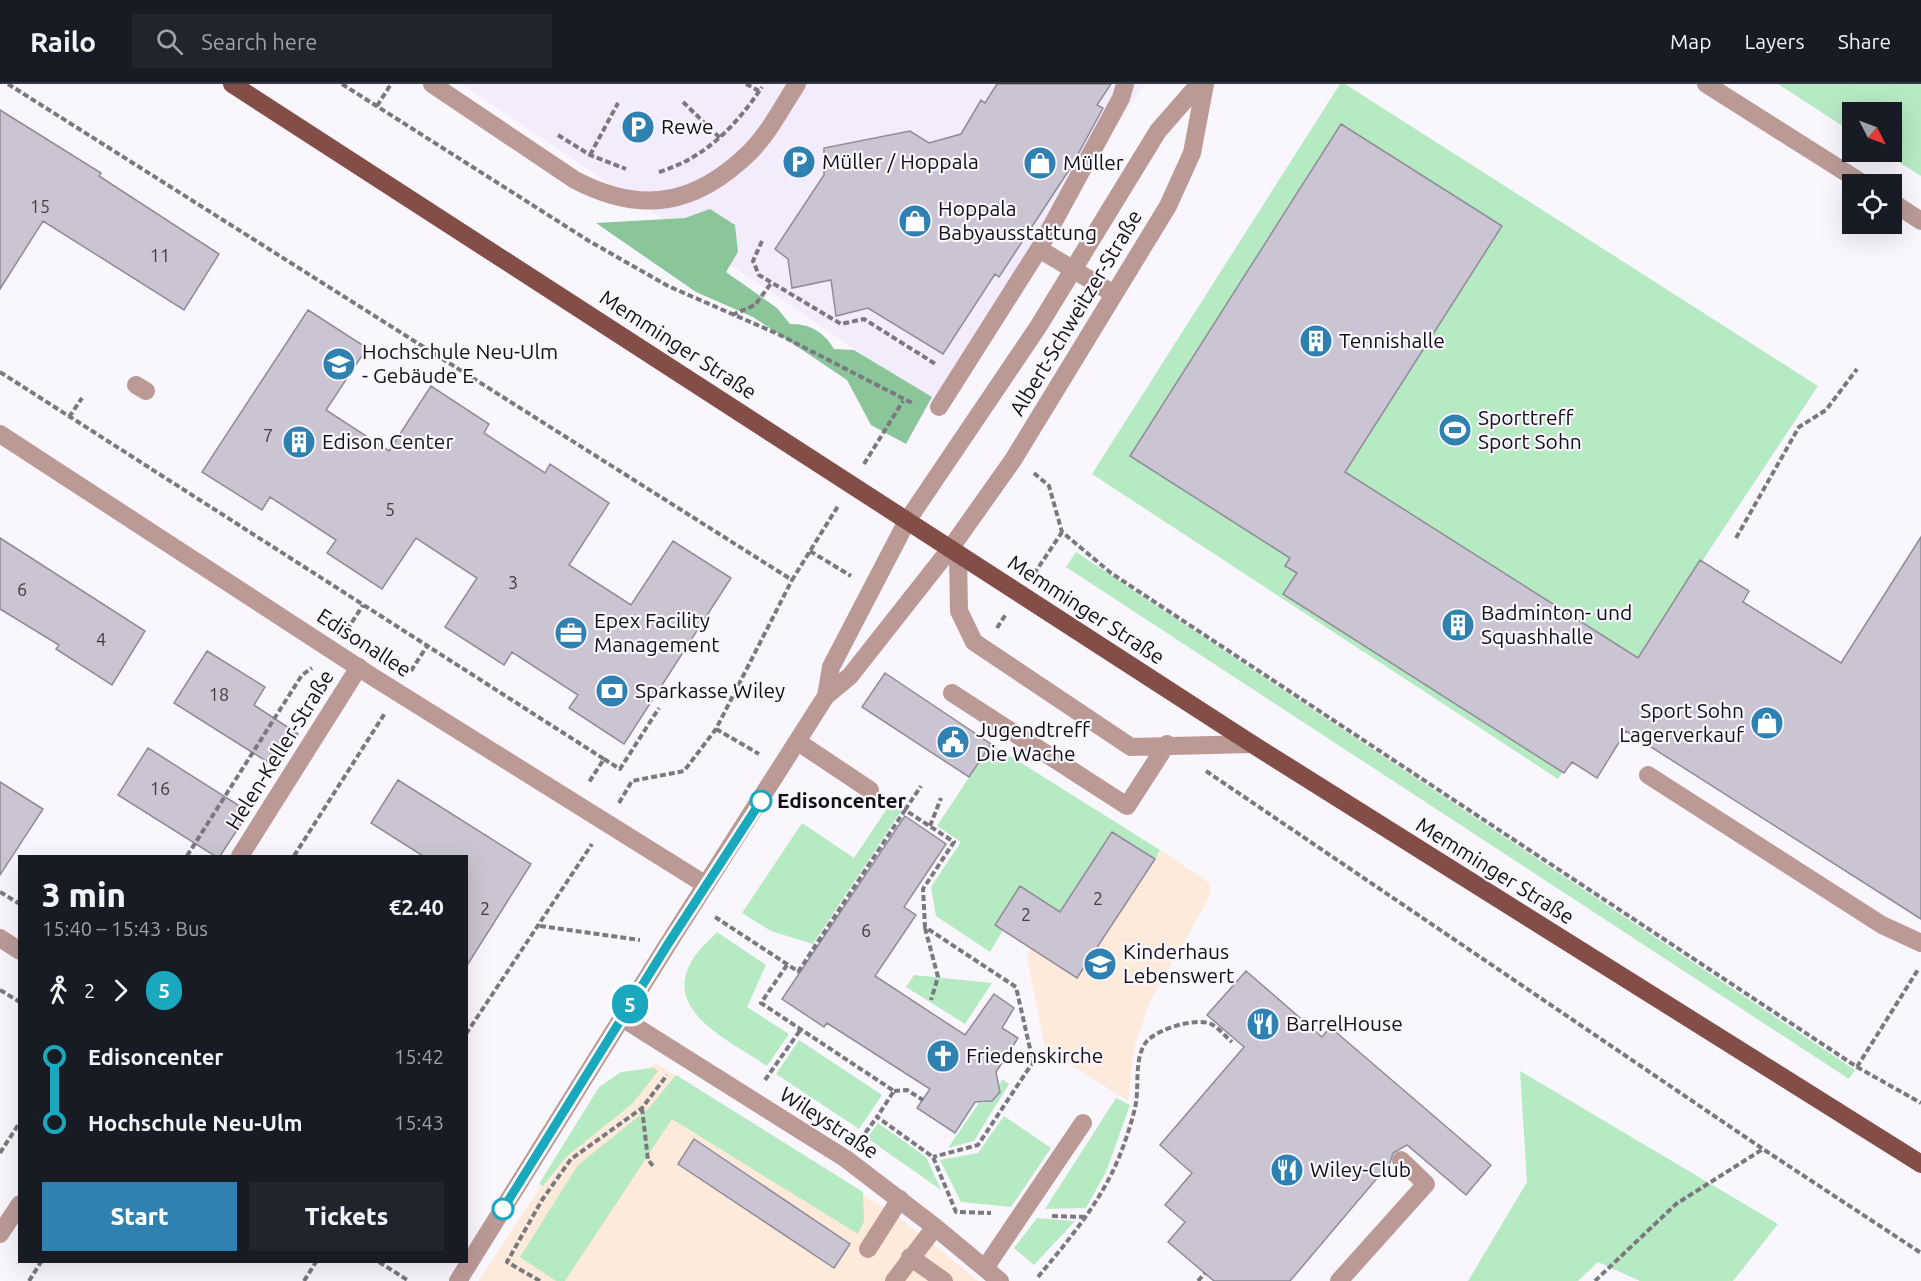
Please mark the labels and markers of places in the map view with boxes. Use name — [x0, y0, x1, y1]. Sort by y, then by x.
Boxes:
parking icon: Rewe — [620, 109, 656, 145]
place label: Rewe — [661, 114, 714, 138]
parking icon: Müller / Hoppala — [781, 144, 817, 180]
shop icon: Müller — [1022, 145, 1058, 181]
place label: Müller / Hoppala — [822, 149, 979, 173]
place label: Müller — [1063, 150, 1124, 174]
place label: Hoppala Babyausstattung — [938, 196, 1097, 244]
shop icon: Hoppala Babyausstattung — [897, 203, 933, 239]
building icon: Tennishalle — [1298, 323, 1334, 359]
place label: Tennishalle — [1339, 328, 1445, 352]
place label: Hochschule Neu-Ulm - Gebäude E — [362, 339, 558, 387]
school or university icon: Hochschule Neu-Ulm - Gebäude E — [321, 346, 357, 382]
place label: Sporttreff Sport Sohn — [1478, 405, 1582, 453]
sports icon: Sporttreff Sport Sohn — [1437, 412, 1473, 448]
building icon: Edison Center — [281, 424, 317, 460]
place label: Edison Center — [322, 429, 453, 453]
place label: Badminton- und Squashhalle — [1481, 600, 1632, 648]
building icon: Badminton- und Squashhalle — [1440, 607, 1476, 643]
place label: Epex Facility Management — [594, 608, 719, 656]
office icon: Epex Facility Management — [553, 615, 589, 651]
bank icon: Sparkasse Wiley — [594, 673, 630, 709]
place label: Sparkasse Wiley — [635, 678, 785, 702]
place label: Sport Sohn Lagerverkauf — [1619, 698, 1745, 746]
shop icon: Sport Sohn Lagerverkauf — [1749, 705, 1785, 741]
place label: Jugendtreff Die Wache — [976, 717, 1091, 765]
public building icon: Jugendtreff Die Wache — [935, 724, 971, 760]
place label: Edisoncenter — [777, 788, 907, 812]
marker: Edisoncenter — [750, 790, 772, 812]
place label: Kinderhaus Lebenswert — [1123, 939, 1234, 987]
school or university icon: Kinderhaus Lebenswert — [1082, 946, 1118, 982]
restaurant icon: BarrelHouse — [1245, 1006, 1281, 1042]
place label: BarrelHouse — [1286, 1011, 1403, 1035]
church icon: Friedenskirche — [925, 1038, 961, 1074]
place label: Friedenskirche — [966, 1043, 1103, 1067]
restaurant icon: Wiley-Club — [1269, 1152, 1305, 1188]
place label: Wiley-Club — [1310, 1157, 1411, 1181]
unlabelled marker — [492, 1198, 514, 1220]

